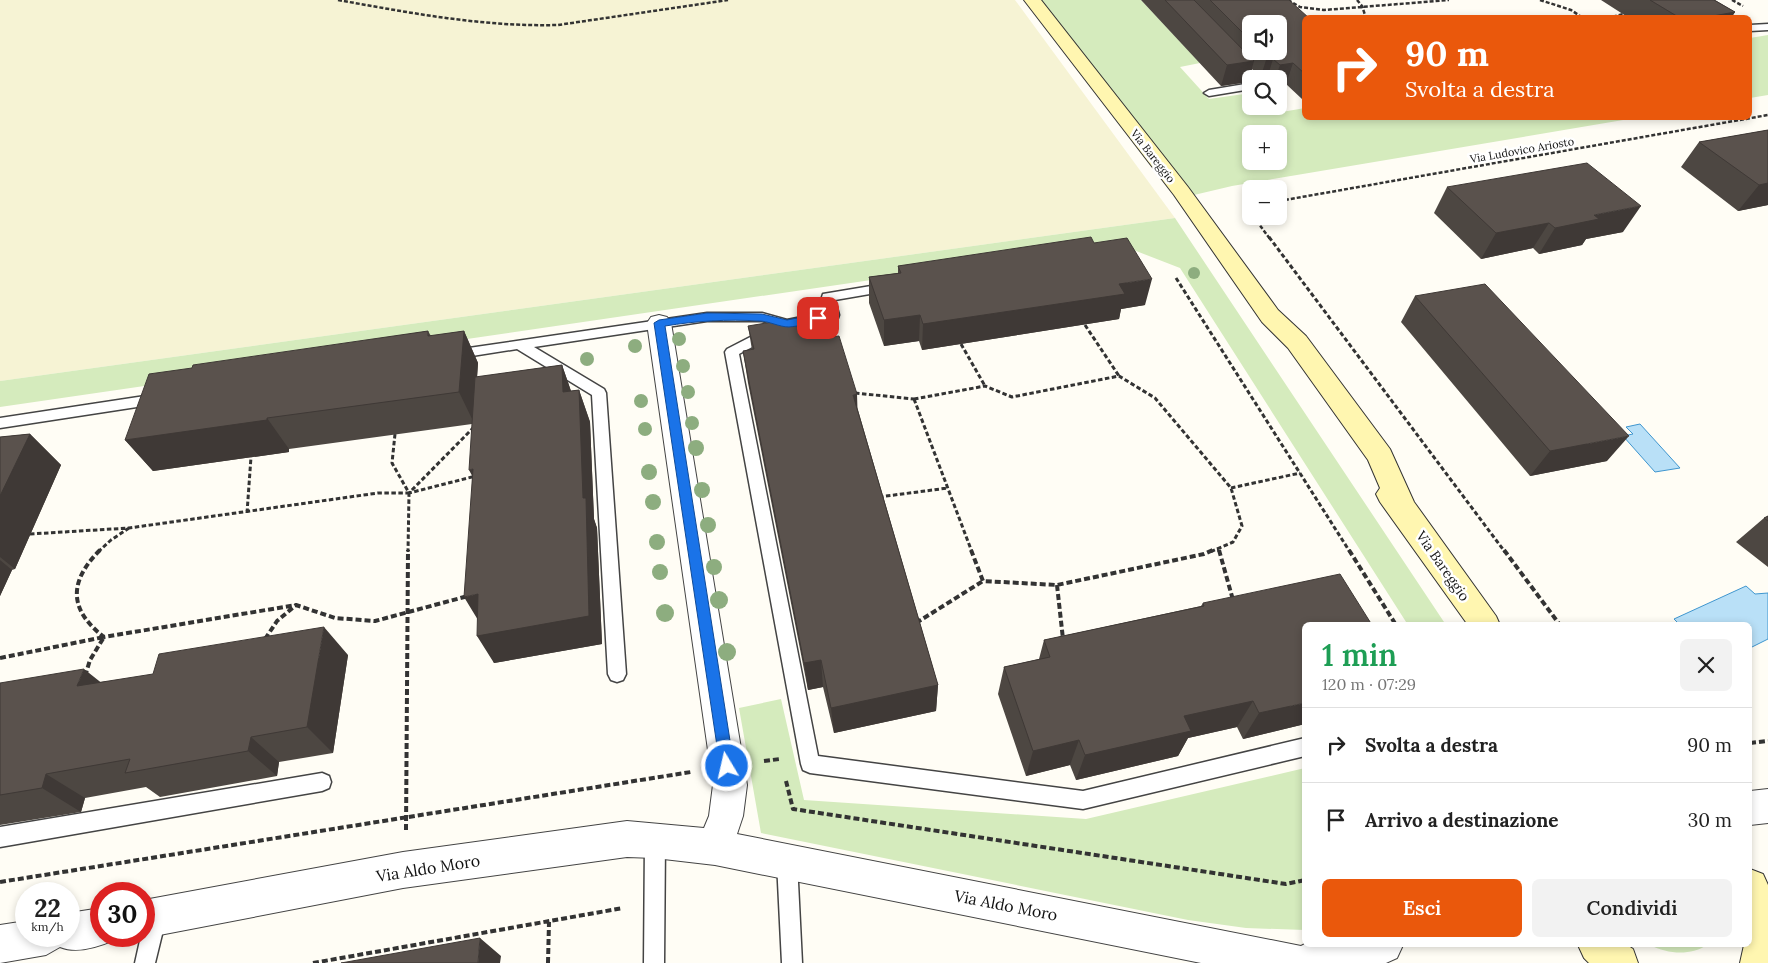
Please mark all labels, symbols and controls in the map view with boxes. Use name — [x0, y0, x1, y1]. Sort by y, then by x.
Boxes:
map controls — [1242, 15, 1287, 225]
button: sound — [1242, 15, 1287, 60]
text: 90 m — [1405, 31, 1489, 76]
icon: right — [1322, 35, 1387, 100]
button: search — [1242, 70, 1287, 115]
text: Svolta a destra — [1405, 75, 1555, 103]
button: + — [1242, 125, 1287, 170]
street label: Via Bareggio — [1127, 126, 1178, 185]
street label: Via Ludovico Ariosto — [1468, 134, 1575, 166]
button: − — [1242, 180, 1287, 225]
pin — [797, 297, 839, 339]
icon: arrive — [804, 304, 832, 332]
street label: Via Bareggio — [1412, 527, 1474, 604]
text: 1 min — [1322, 636, 1397, 674]
button: close — [1680, 639, 1732, 691]
text: 120 m · 07:29 — [1322, 674, 1416, 694]
icon: right — [1322, 731, 1350, 759]
text: Svolta a destra — [1365, 733, 1498, 757]
text: 90 m — [1687, 733, 1732, 757]
position arrow — [700, 739, 752, 791]
icon: arrive — [1322, 806, 1350, 834]
text: Arrivo a destinazione — [1365, 808, 1559, 832]
text: 30 m — [1688, 808, 1732, 832]
street label: Via Aldo Moro — [374, 850, 481, 886]
button: Esci — [1322, 879, 1522, 937]
button: Condividi — [1532, 879, 1732, 937]
speed limit sign: 30 — [90, 882, 155, 947]
street label: Via Aldo Moro — [952, 885, 1059, 925]
text: 22 — [34, 892, 61, 924]
text: km/h — [31, 919, 64, 934]

